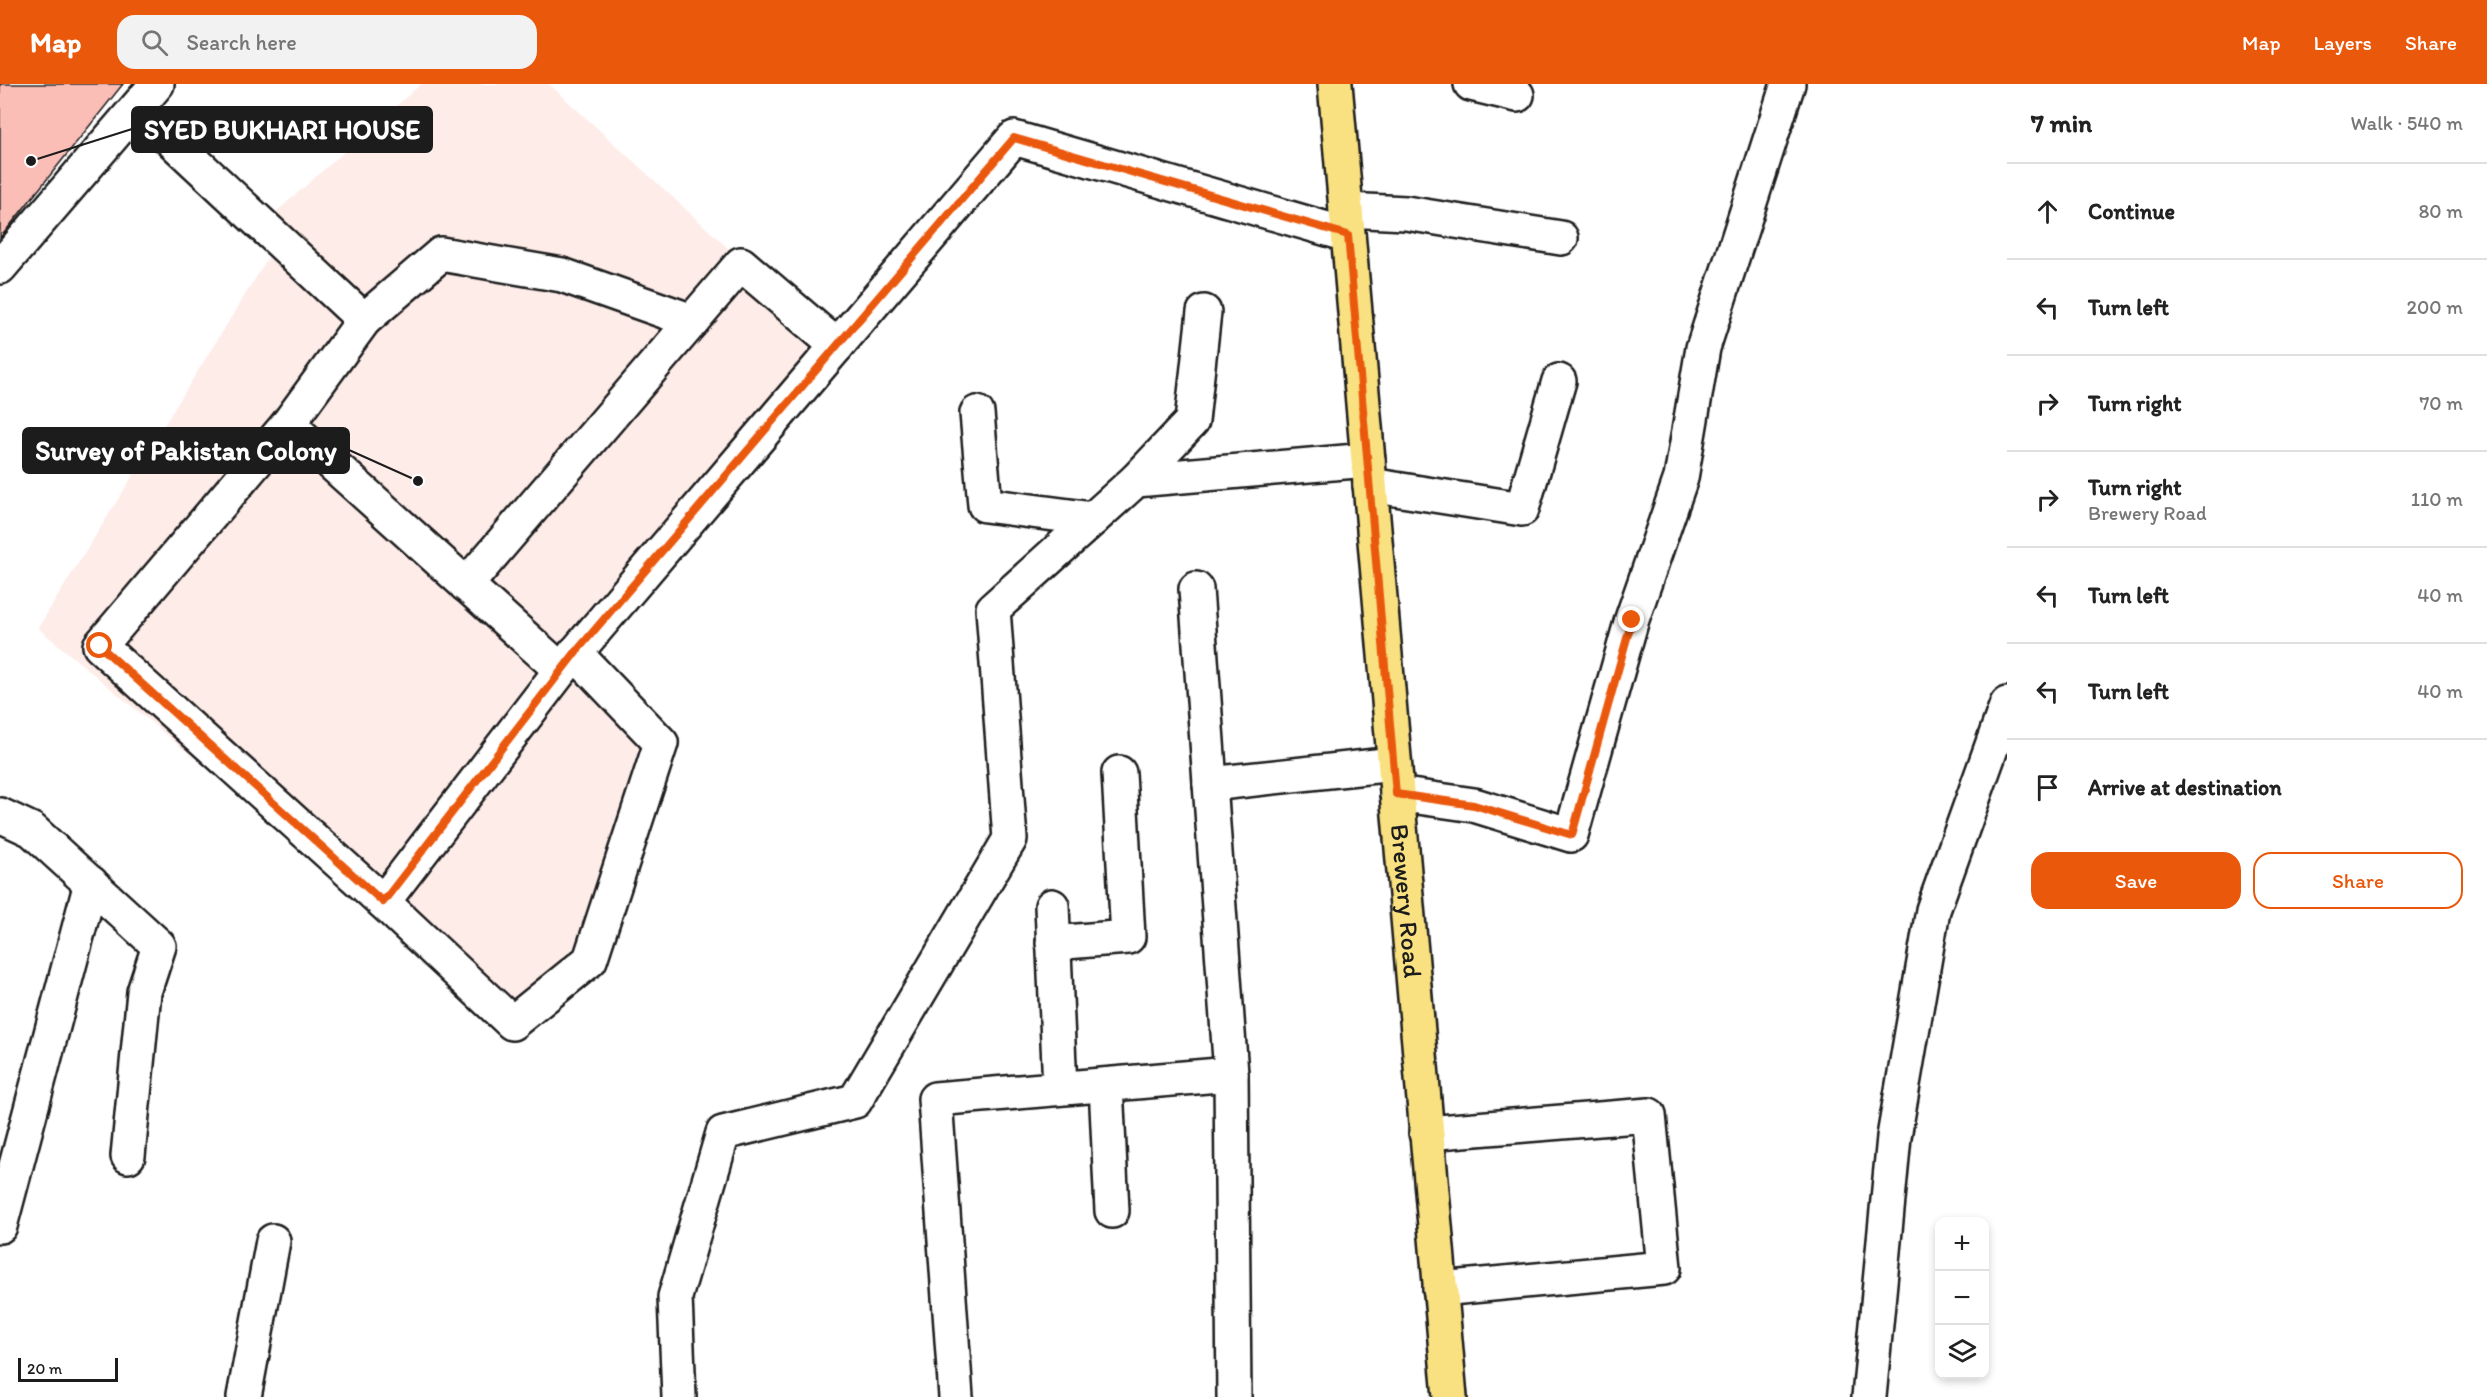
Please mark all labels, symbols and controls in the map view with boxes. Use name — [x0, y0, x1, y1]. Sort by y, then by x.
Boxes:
search box — [117, 15, 537, 69]
text: Map — [30, 25, 81, 59]
icon: search — [138, 26, 171, 59]
text: Search here — [186, 29, 297, 56]
text: Map — [2242, 30, 2281, 55]
text: Layers — [2314, 30, 2372, 55]
text: Share — [2405, 30, 2457, 55]
callout: SYED BUKHARI HOUSE — [132, 107, 432, 152]
text: 7 min — [2031, 107, 2092, 139]
text: Walk · 540 m — [2350, 111, 2463, 135]
text: SYED BUKHARI HOUSE — [144, 113, 420, 146]
icon: ahead — [2031, 195, 2064, 228]
text: Continue — [2088, 198, 2175, 225]
text: 80 m — [2418, 199, 2463, 223]
icon: left — [2031, 291, 2064, 324]
text: Turn left — [2088, 294, 2169, 321]
text: 200 m — [2407, 295, 2463, 319]
icon: right — [2031, 387, 2064, 420]
text: Turn right — [2088, 390, 2182, 417]
text: 70 m — [2419, 391, 2463, 415]
callout: Survey of Pakistan Colony — [23, 428, 349, 473]
text: Survey of Pakistan Colony — [35, 434, 337, 467]
text: Turn right — [2088, 474, 2182, 501]
icon: right — [2031, 483, 2064, 516]
text: 110 m — [2411, 487, 2463, 511]
text: Brewery Road — [2088, 501, 2207, 525]
icon: left — [2031, 579, 2064, 612]
text: Turn left — [2088, 582, 2169, 609]
text: 40 m — [2417, 583, 2463, 607]
route end — [1618, 606, 1644, 632]
route start — [86, 632, 112, 658]
icon: left — [2031, 675, 2064, 708]
text: Turn left — [2088, 678, 2169, 705]
text: 40 m — [2417, 679, 2463, 703]
icon: arrive — [2031, 771, 2064, 804]
text: Arrive at destination — [2088, 774, 2282, 801]
street label: Brewery Road — [1384, 823, 1429, 979]
button: Save — [2031, 852, 2241, 909]
button: Share — [2253, 852, 2463, 909]
map controls — [1935, 1217, 1989, 1379]
button: + — [1935, 1217, 1989, 1271]
button: − — [1935, 1271, 1989, 1325]
button: layers — [1935, 1325, 1989, 1379]
scale bar — [18, 1355, 118, 1382]
text: 20 m — [27, 1359, 62, 1378]

